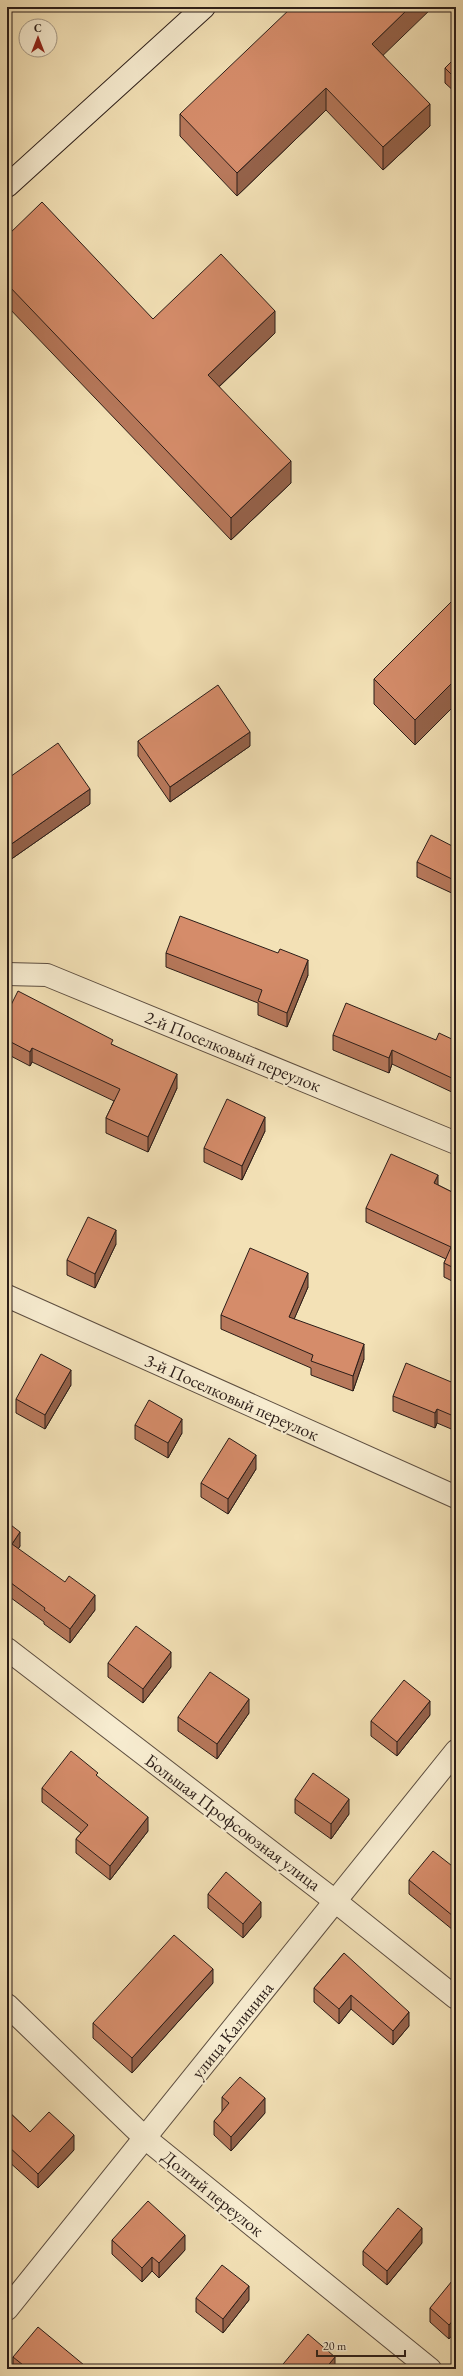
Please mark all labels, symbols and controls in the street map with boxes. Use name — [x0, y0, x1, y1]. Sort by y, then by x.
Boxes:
north arrow — [18, 18, 58, 58]
text: С — [34, 21, 42, 35]
street label: 2-й Поселковый переулок — [142, 1005, 325, 1097]
street label: 3-й Поселковый переулок — [141, 1348, 323, 1446]
street label: Большая Профсоюзная улица — [141, 1748, 326, 1896]
street label: улица Калинина — [186, 1976, 279, 2083]
street label: Долгий переулок — [157, 2145, 269, 2241]
scale bar — [317, 2332, 405, 2358]
text: 20 m — [323, 2338, 347, 2354]

